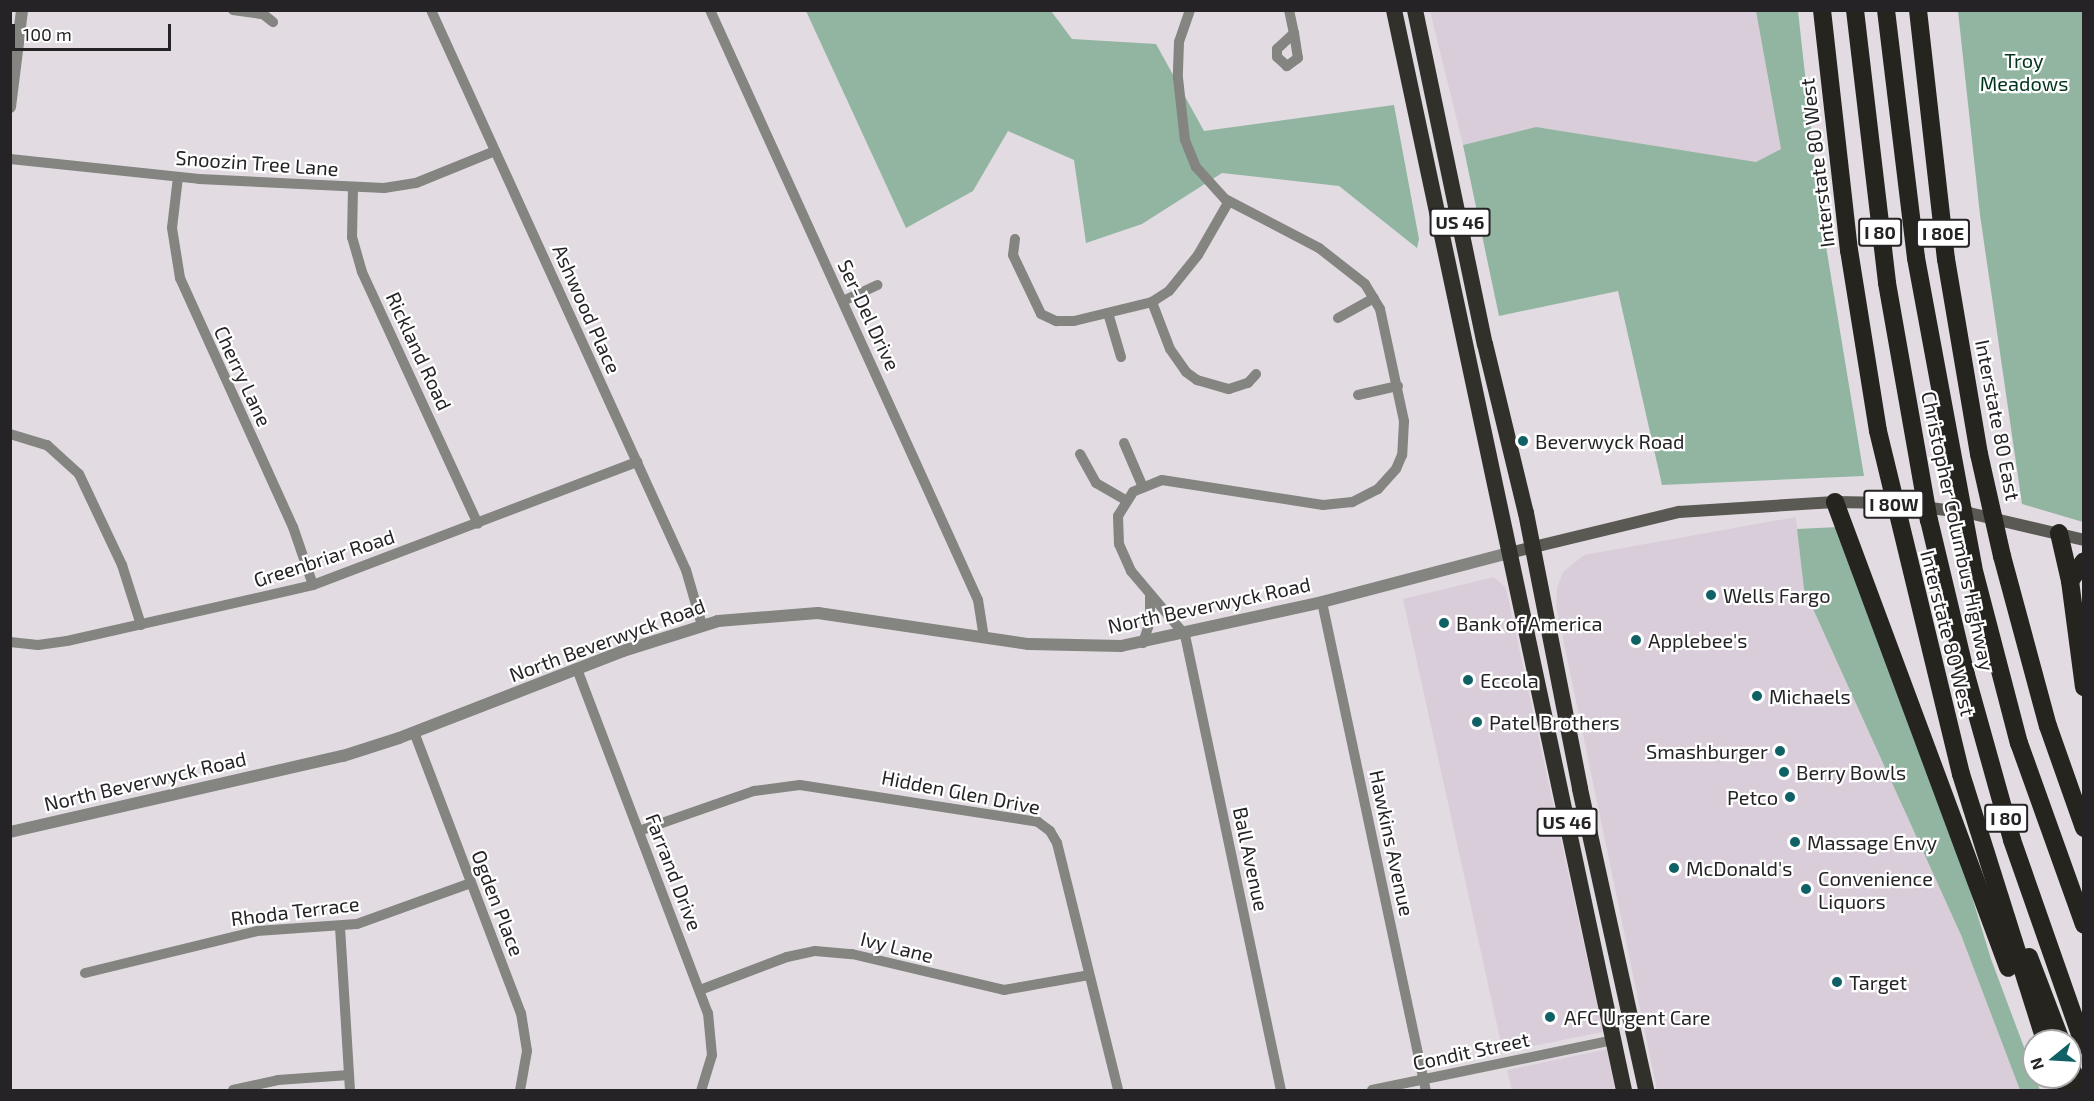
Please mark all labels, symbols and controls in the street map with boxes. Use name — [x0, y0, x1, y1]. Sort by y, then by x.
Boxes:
scale bar — [15, 12, 174, 50]
text: 100 m — [23, 23, 72, 45]
park label: Troy Meadows — [1980, 48, 2068, 95]
street label: Interstate 80 West — [1795, 77, 1839, 249]
street label: Snoozin Tree Lane — [174, 145, 340, 181]
road number: US 46 — [1428, 207, 1492, 237]
road number: I 80 — [1858, 217, 1902, 247]
road number: I 80E — [1914, 218, 1972, 248]
street label: Ashwood Place — [548, 241, 626, 377]
street label: Ser-Del Drive — [833, 256, 905, 374]
street label: Rickland Road — [381, 288, 457, 414]
street label: Cherry Lane — [209, 322, 277, 430]
street label: Interstate 80 East — [1971, 337, 2025, 503]
street label: Christopher Columbus Highway — [1917, 389, 1999, 673]
place label: Beverwyck Road — [1535, 429, 1685, 453]
marker: Beverwyck Road — [1516, 434, 1530, 448]
road number: I 80W — [1862, 489, 1926, 519]
street label: Greenbriar Road — [250, 524, 398, 592]
street label: Interstate 80 West — [1916, 547, 1980, 719]
street label: North Beverwyck Road — [1105, 572, 1313, 638]
place label: Wells Fargo — [1723, 583, 1831, 607]
marker: Wells Fargo — [1704, 588, 1718, 602]
street label: North Beverwyck Road — [506, 593, 708, 687]
place label: Bank of America — [1456, 611, 1603, 635]
marker: Bank of America — [1437, 616, 1451, 630]
place label: Applebee's — [1648, 628, 1747, 652]
marker: Applebee's — [1629, 633, 1643, 647]
place label: Eccola — [1480, 668, 1539, 692]
marker: Eccola — [1461, 673, 1475, 687]
place label: Michaels — [1769, 684, 1851, 708]
marker: Michaels — [1750, 689, 1764, 703]
place label: Patel Brothers — [1489, 710, 1620, 734]
marker: Patel Brothers — [1470, 715, 1484, 729]
place label: Smashburger — [1646, 739, 1768, 763]
marker: Smashburger — [1773, 744, 1787, 758]
street label: North Beverwyck Road — [41, 746, 249, 816]
place label: Berry Bowls — [1796, 760, 1906, 784]
street label: Hidden Glen Drive — [880, 765, 1042, 819]
marker: Berry Bowls — [1777, 765, 1791, 779]
street label: Hawkins Avenue — [1365, 768, 1419, 918]
place label: Petco — [1727, 785, 1778, 809]
marker: Petco — [1783, 790, 1797, 804]
road number: I 80 — [1984, 803, 2028, 833]
street label: Ball Avenue — [1228, 804, 1274, 914]
road number: US 46 — [1536, 807, 1598, 837]
street label: Farrand Drive — [641, 810, 707, 934]
place label: Massage Envy — [1807, 830, 1937, 854]
marker: Massage Envy — [1788, 835, 1802, 849]
street label: Ogden Place — [467, 847, 529, 959]
place label: McDonald's — [1686, 856, 1792, 880]
marker: McDonald's — [1667, 861, 1681, 875]
place label: Convenience Liquors — [1818, 866, 1933, 913]
marker: Convenience Liquors — [1799, 882, 1813, 896]
street label: Rhoda Terrace — [229, 891, 361, 931]
street label: Ivy Lane — [858, 926, 936, 968]
place label: Target — [1849, 970, 1907, 994]
marker: Target — [1830, 975, 1844, 989]
place label: AFC Urgent Care — [1564, 1005, 1711, 1029]
marker: AFC Urgent Care — [1541, 1008, 1559, 1026]
street label: Condit Street — [1411, 1027, 1531, 1075]
north arrow — [2022, 1029, 2082, 1089]
text: N — [2025, 1056, 2047, 1073]

